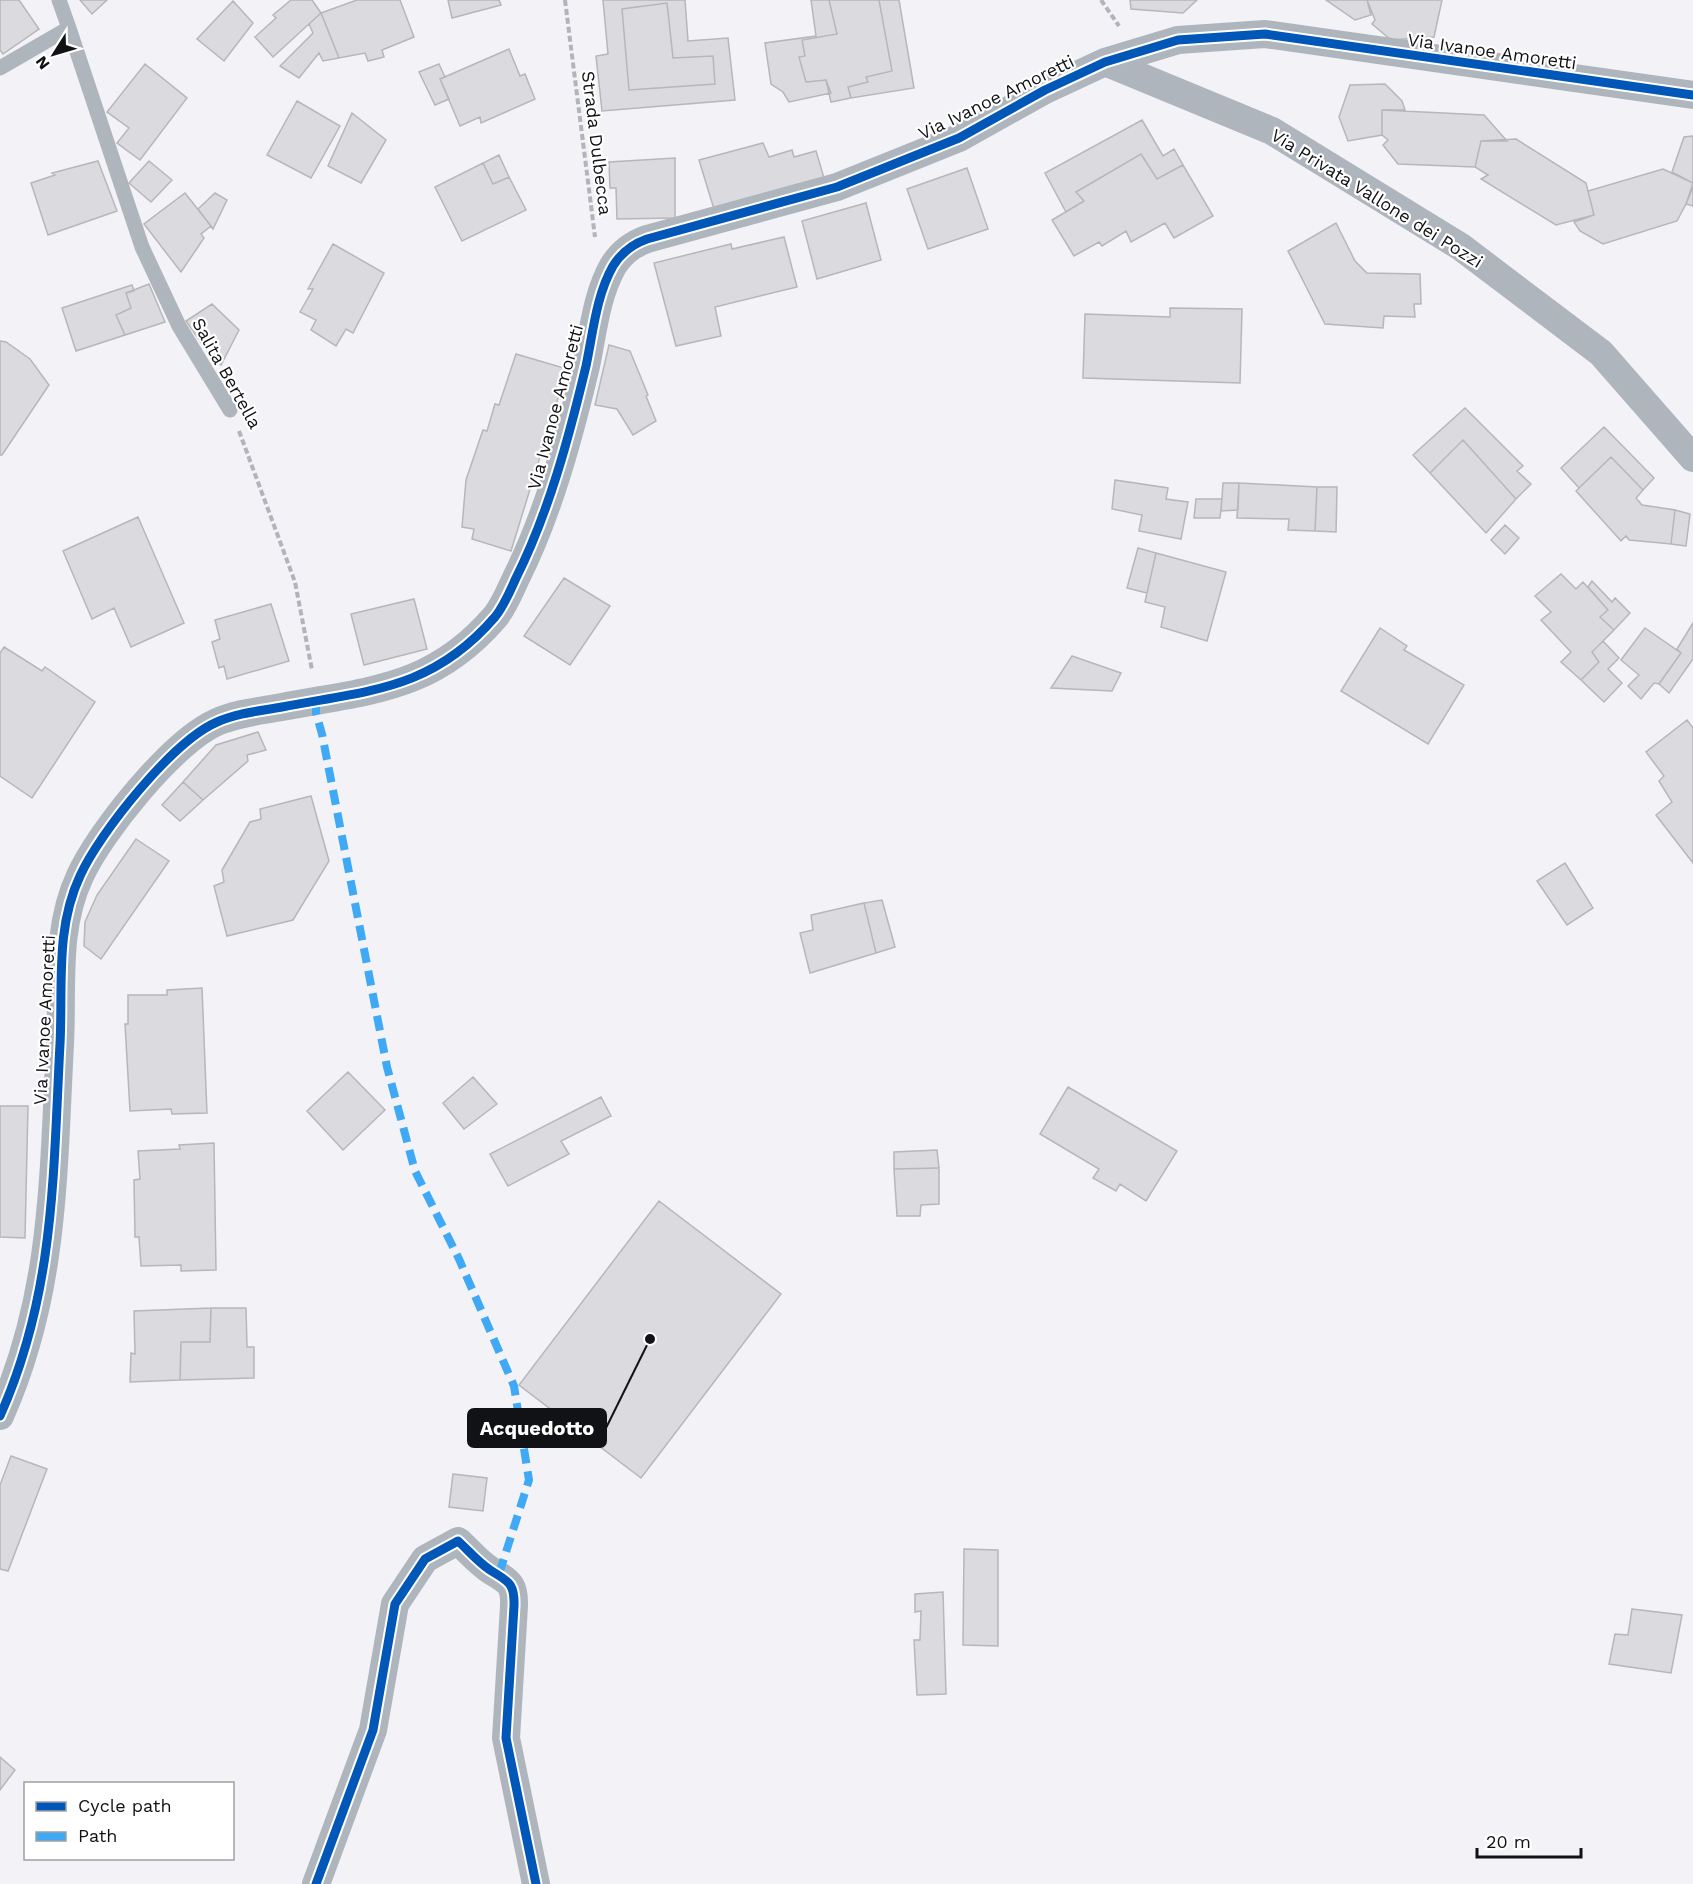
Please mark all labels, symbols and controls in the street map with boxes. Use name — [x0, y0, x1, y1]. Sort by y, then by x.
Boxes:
north arrow — [24, 24, 84, 84]
street label: Via Ivanoe Amoretti — [1406, 29, 1578, 73]
street label: Via Ivanoe Amoretti — [915, 50, 1077, 144]
text: N — [31, 52, 54, 73]
street label: Strada Dulbecca — [578, 70, 616, 216]
street label: Via Privata Vallone dei Pozzi — [1267, 124, 1487, 272]
street label: Salita Bertella — [188, 314, 266, 432]
street label: Via Ivanoe Amoretti — [523, 322, 587, 492]
street label: Via Ivanoe Amoretti — [29, 934, 59, 1106]
callout: Acquedotto — [468, 1409, 606, 1447]
text: Acquedotto — [480, 1416, 594, 1440]
legend — [24, 1782, 234, 1860]
text: Cycle path — [78, 1795, 172, 1816]
scale bar — [1477, 1821, 1580, 1859]
text: Path — [78, 1825, 118, 1846]
text: 20 m — [1486, 1831, 1531, 1852]

